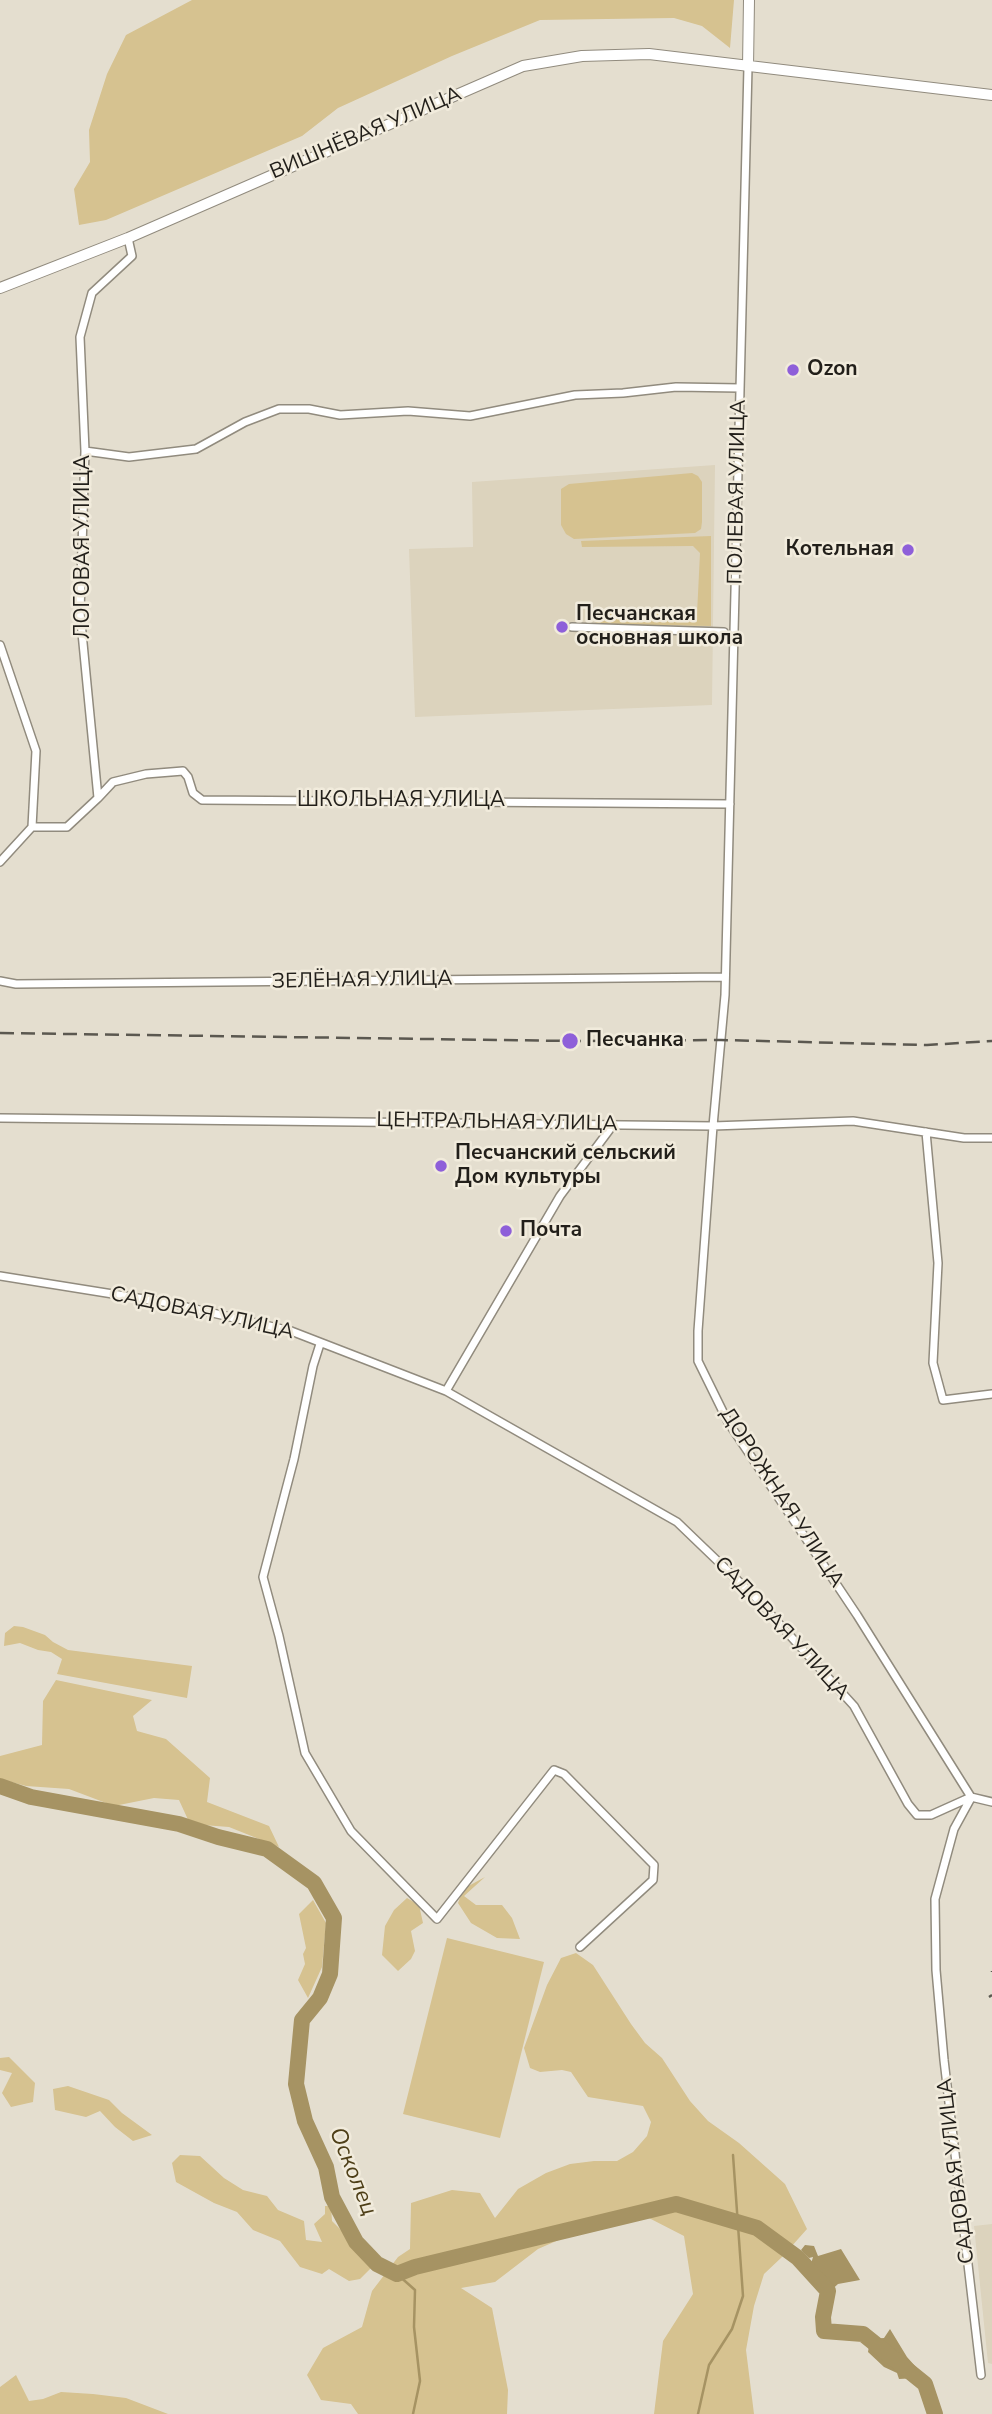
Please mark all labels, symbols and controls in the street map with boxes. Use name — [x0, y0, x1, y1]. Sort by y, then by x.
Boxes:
street label: ВИШНЁВАЯ УЛИЦА — [267, 82, 465, 186]
place label: Ozon — [807, 357, 858, 383]
marker: Ozon — [785, 362, 801, 378]
street label: ПОЛЕВАЯ УЛИЦА — [724, 399, 752, 585]
street label: ЛОГОВАЯ УЛИЦА — [71, 455, 97, 639]
place label: Котельная — [786, 537, 894, 563]
marker: Котельная — [900, 542, 916, 558]
place label: Песчанская основная школа — [576, 602, 743, 652]
marker: Песчанская основная школа — [554, 619, 570, 635]
street label: ШКОЛЬНАЯ УЛИЦА — [297, 788, 505, 814]
street label: ЗЕЛЁНАЯ УЛИЦА — [271, 967, 453, 995]
place label: Песчанка — [586, 1028, 684, 1054]
marker: Песчанка — [560, 1031, 580, 1051]
street label: ЦЕНТРАЛЬНАЯ УЛИЦА — [376, 1108, 618, 1138]
place label: Песчанский сельский Дом культуры — [455, 1141, 676, 1191]
marker: Песчанский сельский Дом культуры — [433, 1158, 449, 1174]
place label: Почта — [520, 1218, 582, 1244]
marker: Почта — [498, 1223, 514, 1239]
street label: САДОВАЯ УЛИЦА — [108, 1282, 296, 1346]
street label: ДОРОЖНАЯ УЛИЦА — [713, 1403, 849, 1593]
street label: САДОВАЯ УЛИЦА — [708, 1552, 854, 1706]
street label: САДОВАЯ УЛИЦА — [933, 2077, 981, 2265]
water label: Осколец — [322, 2124, 382, 2220]

